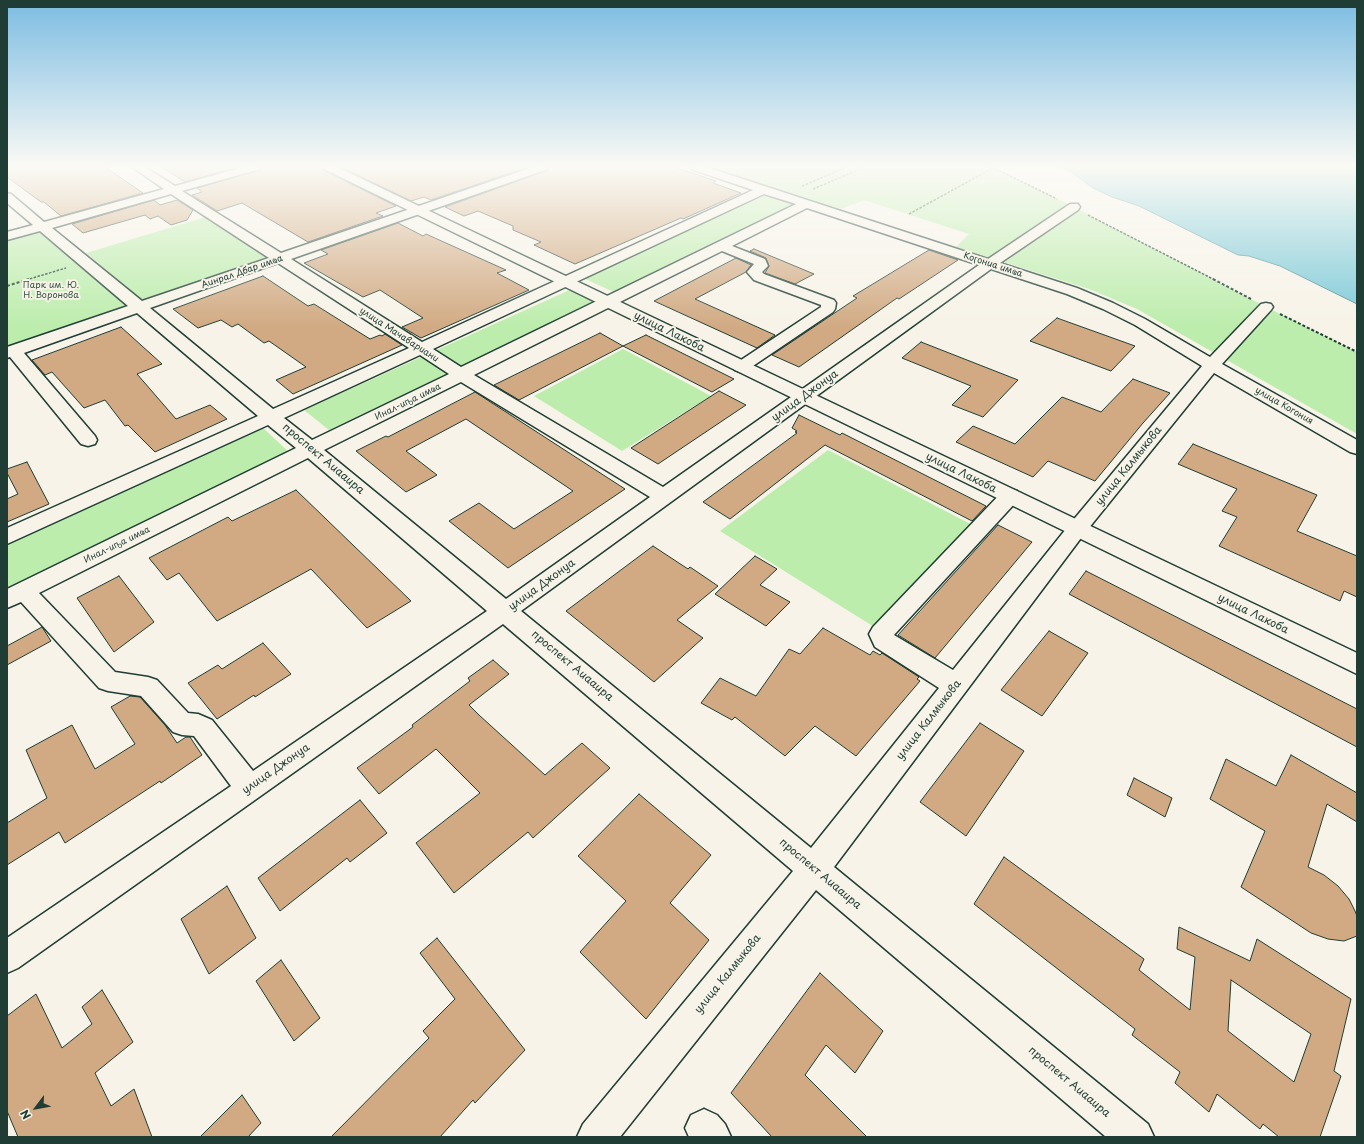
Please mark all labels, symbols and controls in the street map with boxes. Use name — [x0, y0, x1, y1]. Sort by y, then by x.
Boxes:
street label: Коӷониа имҩа — [962, 250, 1024, 280]
street label: Аинрал Дбар имҩа — [200, 253, 284, 291]
park label: Парк им. Ю. Н. Воронова — [23, 281, 79, 302]
street label: улица Мачавариани — [357, 305, 441, 365]
street label: улица Лакоба — [631, 309, 707, 355]
street label: улица Джонуа — [769, 367, 841, 425]
street label: Инал-иҧа имҩа — [373, 381, 443, 423]
street label: улица Когония — [1253, 385, 1315, 427]
street label: проспект Аиааира — [279, 421, 367, 497]
street label: улица Калмыкова — [1093, 424, 1165, 508]
street label: улица Лакоба — [923, 450, 999, 496]
street label: Инал-иҧа имҩа — [82, 524, 152, 566]
street label: улица Джонуа — [506, 556, 578, 614]
street label: улица Лакоба — [1215, 591, 1291, 637]
street label: проспект Аиааира — [528, 628, 616, 704]
street label: улица Калмыкова — [894, 677, 964, 763]
street label: улица Джонуа — [240, 741, 312, 797]
street label: проспект Аиааира — [776, 836, 864, 912]
street label: улица Калмыкова — [692, 932, 764, 1016]
street label: проспект Аиааира — [1025, 1044, 1113, 1120]
north arrow — [16, 1088, 56, 1128]
text: N — [16, 1106, 35, 1123]

